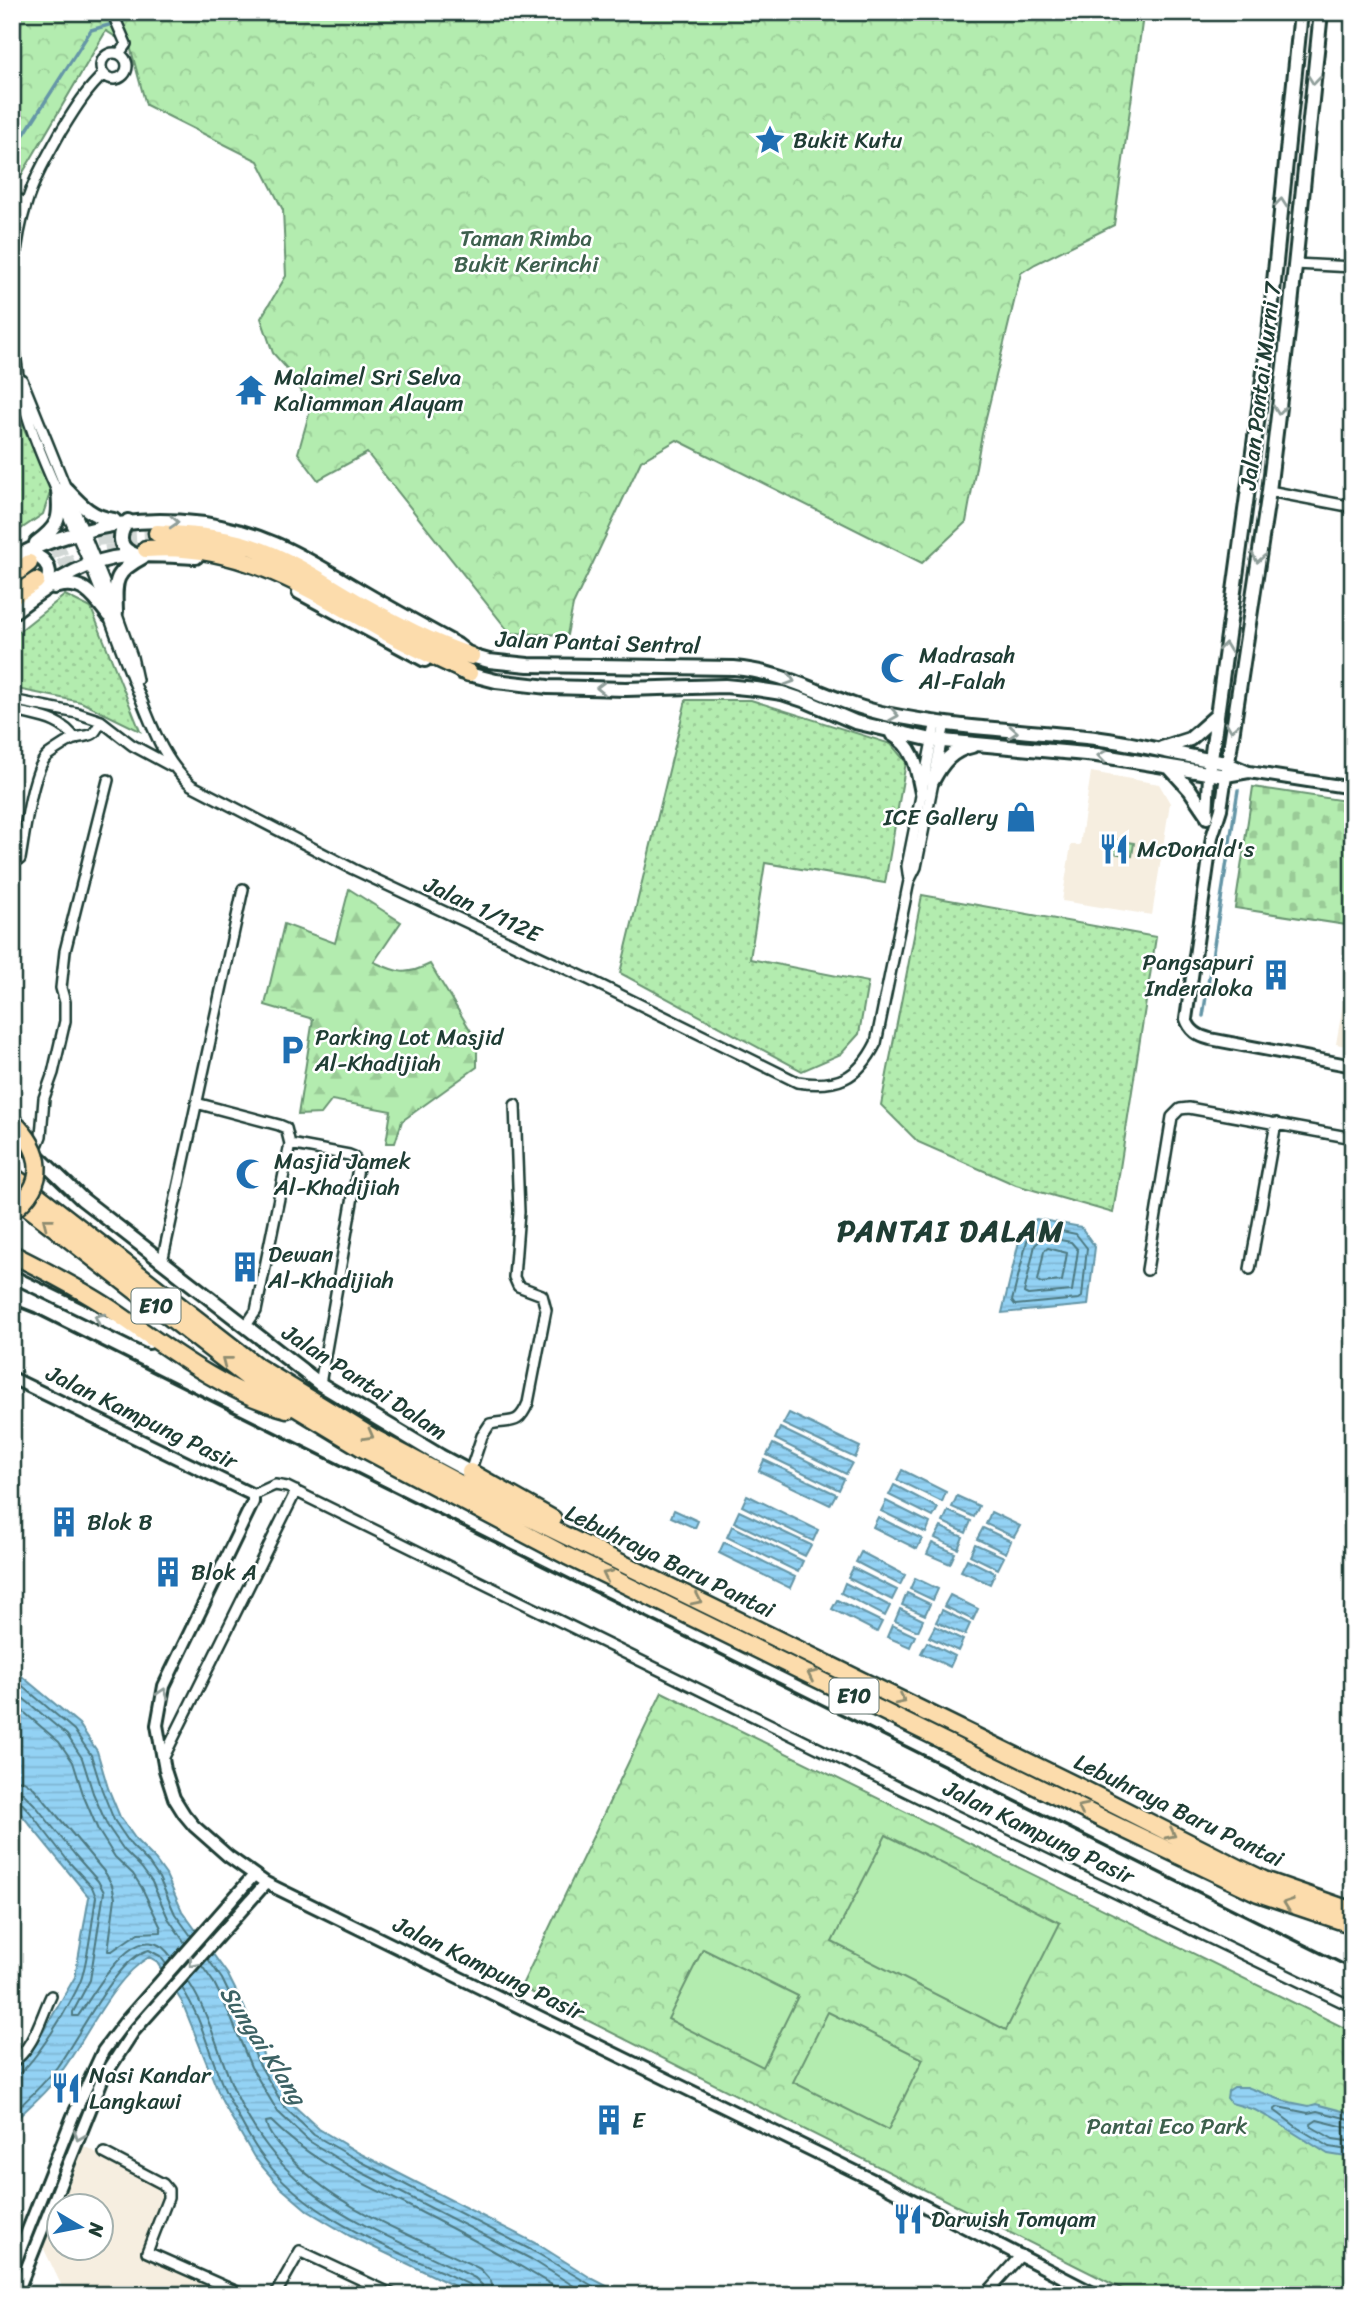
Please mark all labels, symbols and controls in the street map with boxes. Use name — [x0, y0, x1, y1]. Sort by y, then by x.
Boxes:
one-way arrow — [1307, 75, 1322, 86]
place label: Bukit Kutu — [793, 120, 903, 161]
place icon: Bukit Kutu — [753, 123, 787, 157]
one-way arrow — [1274, 197, 1289, 209]
park label: Taman Rimba Bukit Kerinchi — [454, 218, 599, 285]
street label: Jalan Pantai Murni 7 — [1227, 278, 1294, 493]
place label: Malaimel Sri Selva Kaliamman Alayam — [274, 357, 464, 424]
temple icon: Malaimel Sri Selva Kaliamman Alayam — [234, 373, 268, 407]
one-way arrow — [1271, 404, 1286, 416]
one-way arrow — [169, 514, 180, 529]
one-way arrow — [1251, 552, 1266, 564]
street label: Jalan Pantai Sentral — [494, 618, 702, 667]
place label: Madrasah Al-Falah — [918, 635, 1015, 702]
one-way arrow — [1218, 641, 1233, 653]
mosque icon: Madrasah Al-Falah — [879, 651, 913, 685]
one-way arrow — [784, 671, 796, 686]
one-way arrow — [595, 680, 605, 696]
one-way arrow — [888, 707, 899, 722]
one-way arrow — [1225, 721, 1240, 733]
one-way arrow — [1008, 724, 1019, 739]
one-way arrow — [1097, 749, 1108, 764]
place label: ICE Gallery — [883, 797, 998, 838]
shop icon: ICE Gallery — [1004, 800, 1038, 834]
place label: McDonald's — [1137, 829, 1255, 870]
restaurant icon: McDonald's — [1097, 832, 1131, 866]
street label: Jalan 1/112E — [416, 864, 550, 955]
place label: Pangsapuri Inderaloka — [1142, 942, 1254, 1009]
building icon: Pangsapuri Inderaloka — [1259, 958, 1293, 992]
place label: Parking Lot Masjid Al-Khadijiah — [314, 1017, 505, 1084]
parking icon: Parking Lot Masjid Al-Khadijiah — [275, 1033, 309, 1067]
place label: Masjid Jamek Al-Khadijiah — [273, 1141, 411, 1208]
mosque icon: Masjid Jamek Al-Khadijiah — [234, 1157, 268, 1191]
district label: PANTAI DALAM — [837, 1204, 1065, 1258]
one-way arrow — [42, 1217, 54, 1230]
place label: Dewan Al-Khadijiah — [267, 1234, 394, 1301]
building icon: Dewan Al-Khadijiah — [228, 1250, 262, 1284]
road number: E10 — [132, 1288, 180, 1324]
one-way arrow — [94, 1313, 106, 1327]
street label: Jalan Pantai Dalam — [272, 1313, 456, 1452]
street label: Jalan Kampung Pasir — [38, 1353, 246, 1482]
one-way arrow — [222, 1357, 234, 1370]
one-way arrow — [362, 1427, 374, 1440]
street label: Lebuhraya Baru Pantai — [558, 1493, 782, 1630]
place label: Blok B — [87, 1502, 153, 1543]
building icon: Blok B — [47, 1505, 81, 1539]
place label: Blok A — [191, 1552, 257, 1593]
building icon: Blok A — [151, 1555, 185, 1589]
one-way arrow — [602, 1570, 614, 1584]
one-way arrow — [690, 1591, 702, 1605]
one-way arrow — [807, 1670, 819, 1684]
road number: E10 — [830, 1678, 878, 1714]
one-way arrow — [155, 1687, 169, 1699]
one-way arrow — [894, 1692, 906, 1706]
street label: Lebuhraya Baru Pantai — [1067, 1742, 1291, 1879]
street label: Jalan Kampung Pasir — [935, 1768, 1143, 1897]
one-way arrow — [1077, 1803, 1089, 1817]
one-way arrow — [1163, 1826, 1176, 1840]
one-way arrow — [1282, 1898, 1294, 1912]
street label: Jalan Kampung Pasir — [385, 1904, 593, 2033]
one-way arrow — [189, 1955, 201, 1968]
water label: Sungai Klang — [208, 1976, 319, 2116]
place label: Nasi Kandar Langkawi — [89, 2055, 212, 2122]
restaurant icon: Nasi Kandar Langkawi — [49, 2071, 83, 2105]
place label: E — [632, 2100, 646, 2141]
building icon: E — [592, 2103, 626, 2137]
park label: Pantai Eco Park — [1087, 2106, 1247, 2147]
one-way arrow — [74, 2129, 88, 2141]
north arrow — [46, 2192, 116, 2262]
place label: Darwish Tomyam — [931, 2199, 1097, 2240]
restaurant icon: Darwish Tomyam — [891, 2202, 925, 2236]
text: N — [79, 2220, 114, 2240]

